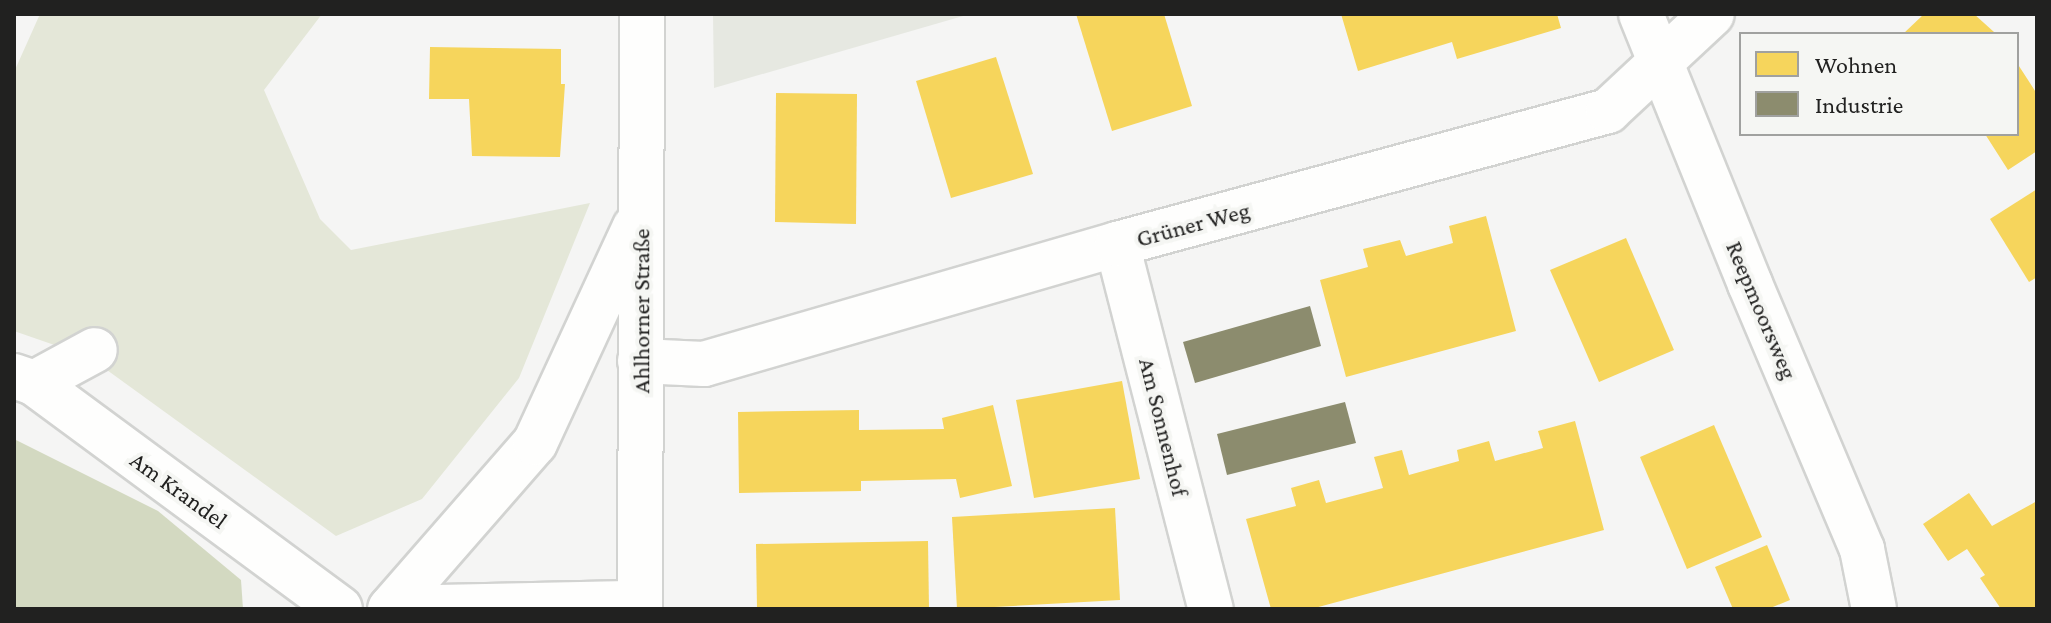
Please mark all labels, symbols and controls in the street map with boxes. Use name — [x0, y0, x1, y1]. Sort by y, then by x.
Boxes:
legend — [1739, 32, 2019, 136]
text: Wohnen — [1815, 51, 1897, 78]
text: Industrie — [1815, 91, 1903, 118]
street label: Grüner Weg — [1133, 195, 1253, 253]
street label: Ahlhorner Straße — [627, 229, 655, 393]
street label: Reepmoorsweg — [1720, 237, 1804, 383]
street label: Am Sonnenhof — [1133, 355, 1195, 499]
street label: Am Krandel — [125, 445, 233, 535]

